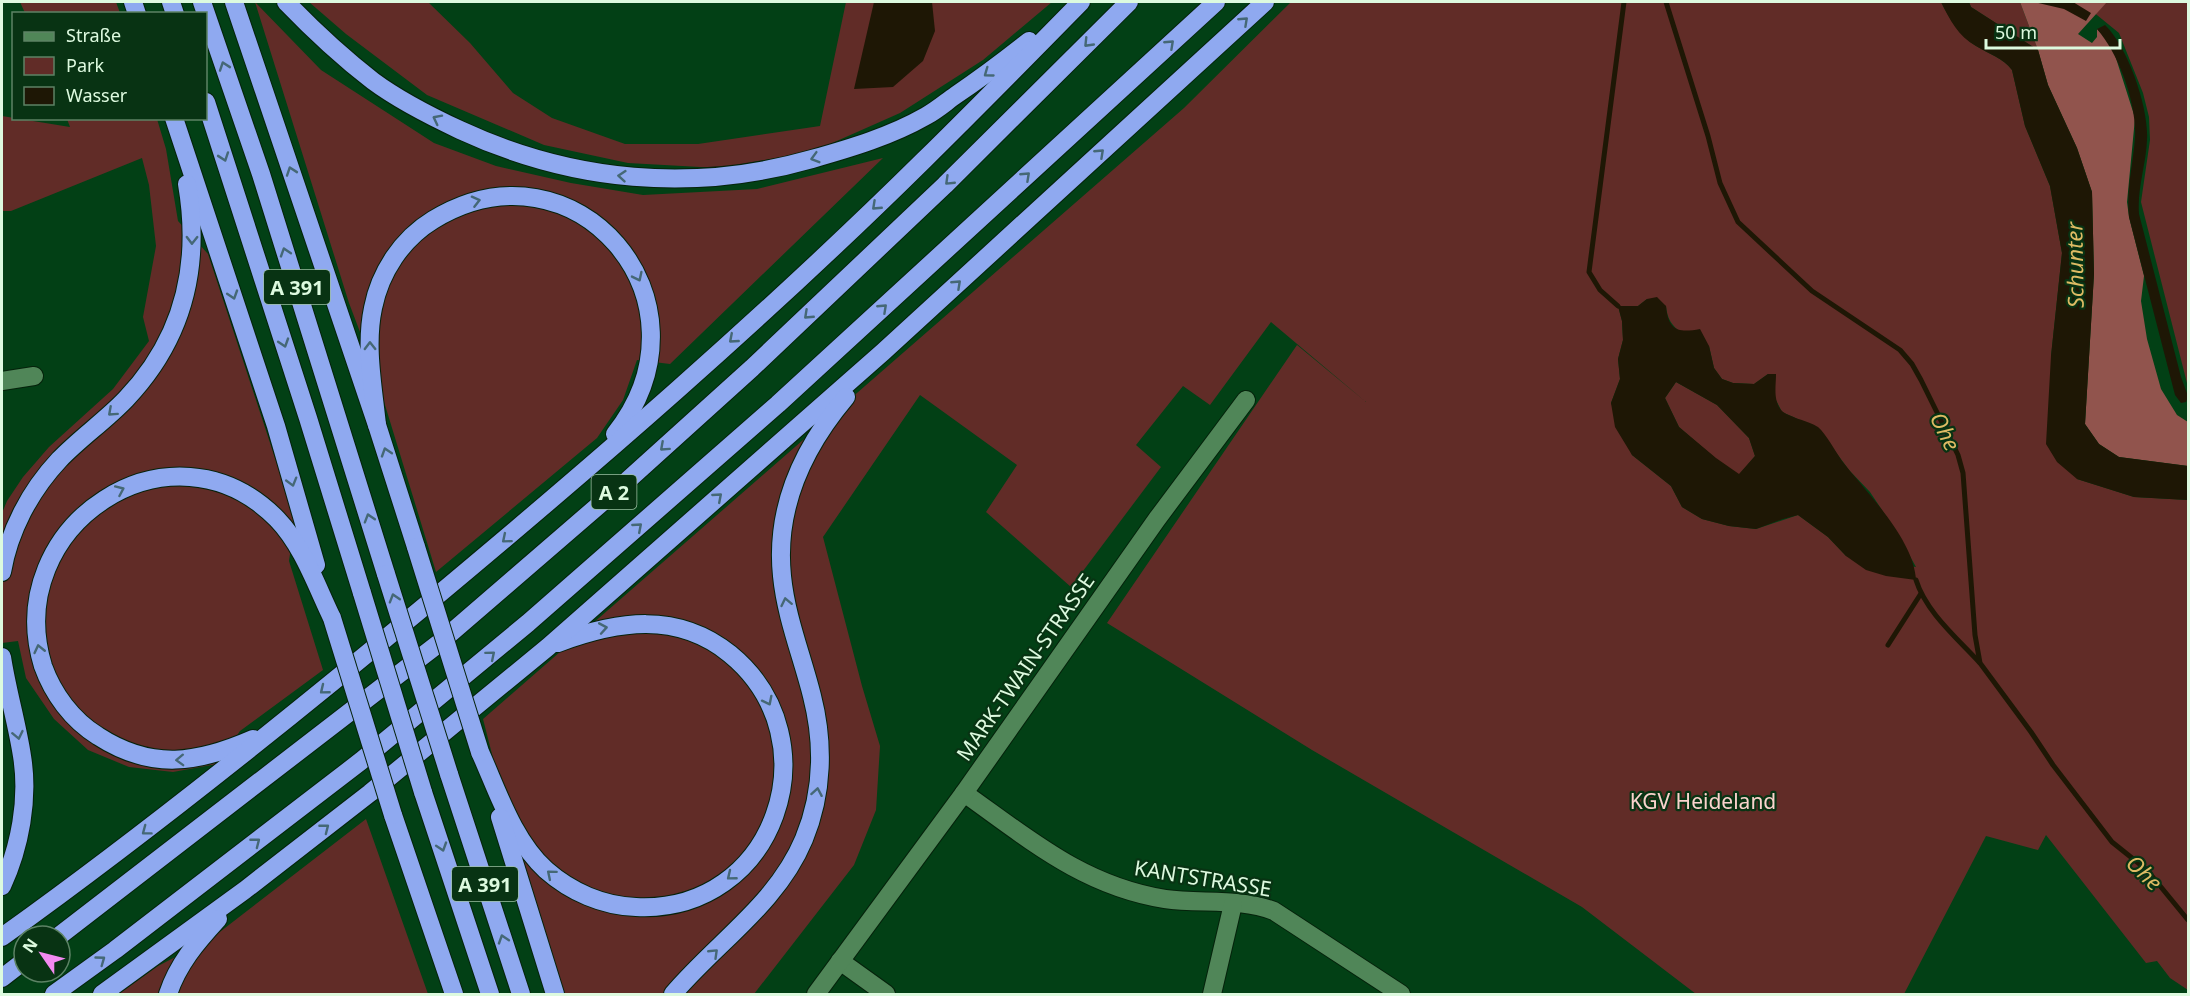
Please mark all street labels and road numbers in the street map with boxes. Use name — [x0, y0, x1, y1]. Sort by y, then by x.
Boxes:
road number: A 391 — [264, 270, 330, 304]
road number: A 2 — [592, 475, 636, 509]
street label: MARK-TWAIN-STRASSE — [950, 568, 1100, 766]
street label: KANTSTRASSE — [1132, 853, 1274, 903]
road number: A 391 — [452, 867, 518, 901]

